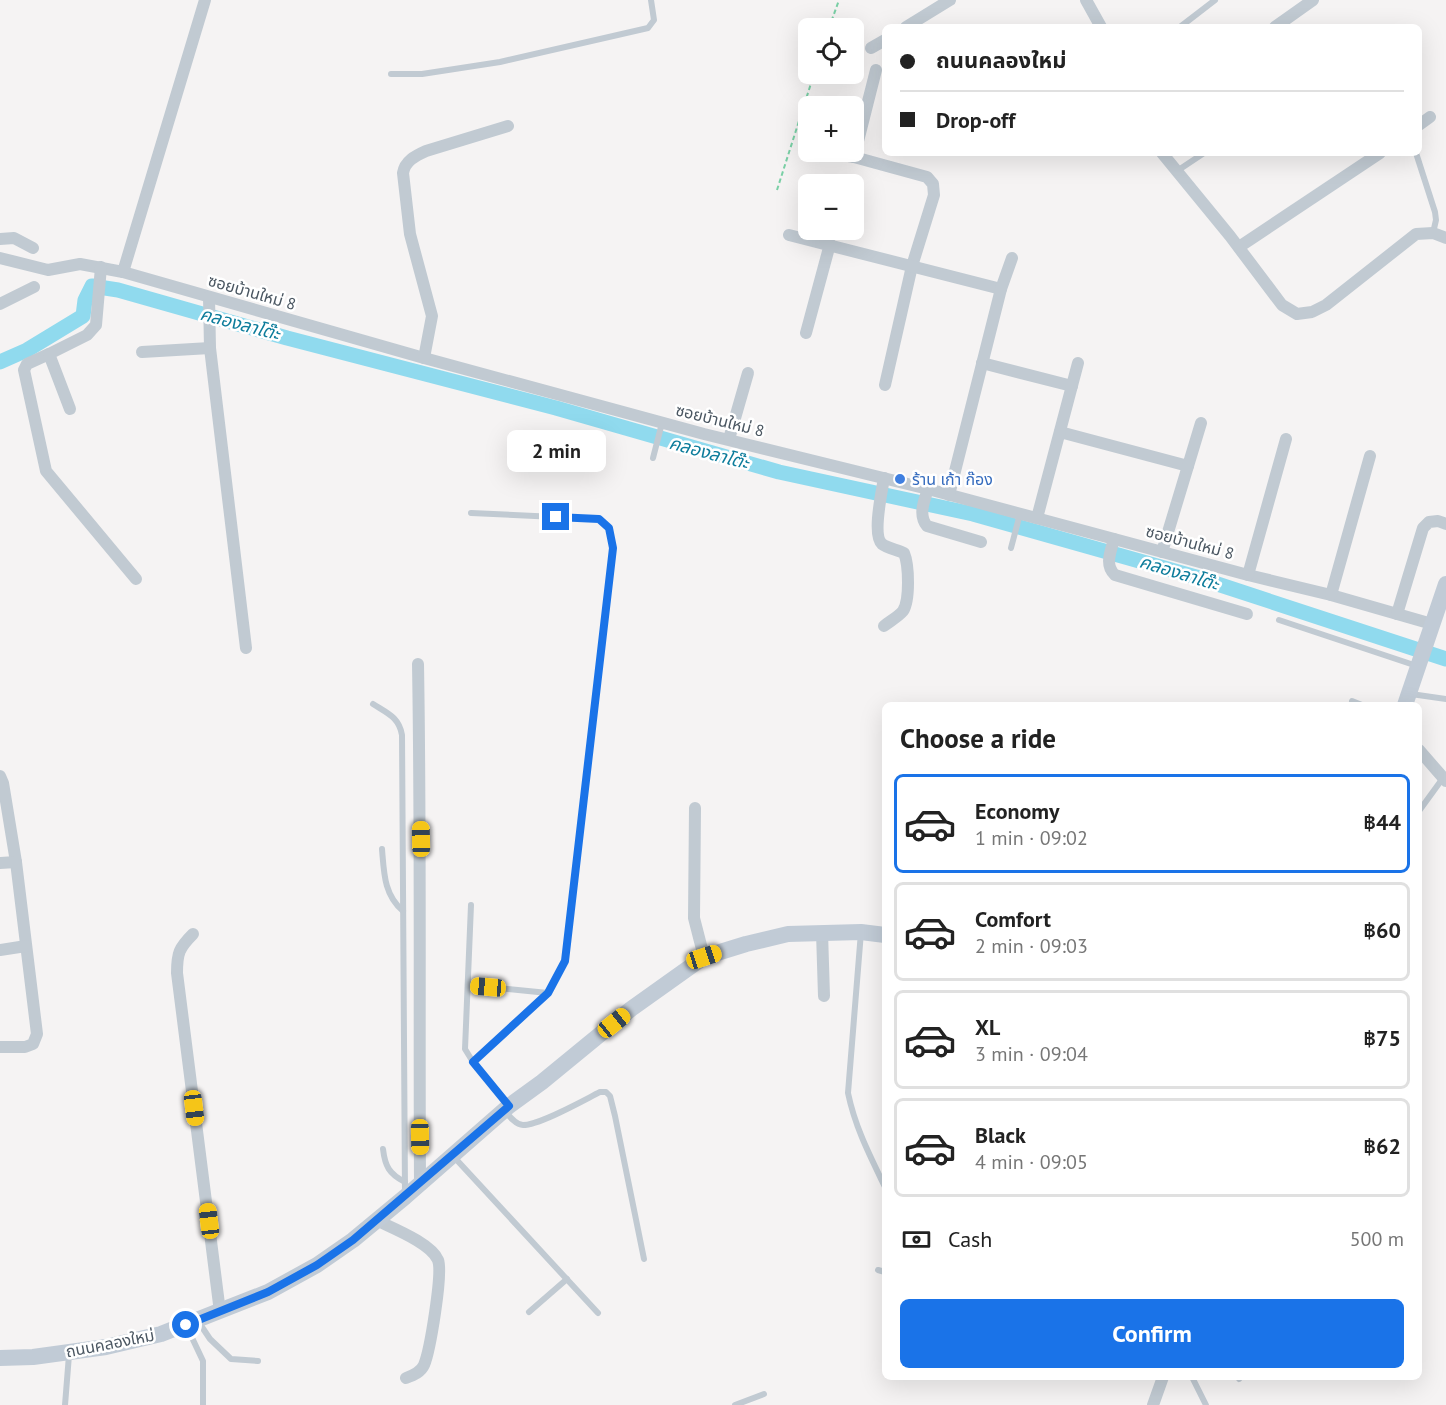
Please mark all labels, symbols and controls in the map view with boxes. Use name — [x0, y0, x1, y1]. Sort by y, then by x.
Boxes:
map controls — [798, 18, 864, 240]
button: locate — [798, 18, 864, 84]
text: ถนนคลองใหม่ — [936, 46, 1067, 74]
button: + — [798, 96, 864, 162]
text: Drop-off — [936, 106, 1015, 134]
button: − — [798, 174, 864, 240]
street label: ซอยบ้านใหม่ 8 — [206, 270, 298, 314]
water label: คลองลาโต๊ะ — [198, 302, 284, 346]
street label: ซอยบ้านใหม่ 8 — [674, 399, 766, 441]
callout: 2 min — [506, 430, 606, 472]
water label: คลองลาโต๊ะ — [667, 431, 753, 475]
text: 2 min — [532, 438, 581, 464]
place label: ร้าน เก้า ก๊อง — [912, 469, 993, 489]
marker: ร้าน เก้า ก๊อง — [893, 472, 907, 486]
route end — [542, 503, 569, 530]
street label: ซอยบ้านใหม่ 8 — [1144, 521, 1236, 563]
water label: คลองลาโต๊ะ — [1137, 550, 1223, 596]
text: Choose a ride — [900, 721, 1056, 755]
icon: car — [903, 797, 957, 851]
text: Economy — [975, 797, 1059, 825]
text: ฿44 — [1363, 808, 1401, 836]
car — [412, 821, 430, 857]
text: 1 min · 09:02 — [975, 825, 1088, 851]
icon: car — [903, 905, 957, 959]
text: Comfort — [975, 905, 1051, 933]
text: ฿60 — [1363, 916, 1401, 944]
text: 2 min · 09:03 — [975, 933, 1088, 959]
car — [684, 943, 724, 971]
car — [469, 976, 507, 998]
car — [594, 1005, 634, 1041]
icon: car — [903, 1013, 957, 1067]
text: XL — [975, 1013, 1000, 1041]
text: ฿75 — [1363, 1024, 1401, 1052]
text: 3 min · 09:04 — [975, 1041, 1088, 1067]
car — [183, 1089, 205, 1127]
car — [411, 1119, 429, 1155]
icon: car — [903, 1121, 957, 1175]
text: Black — [975, 1121, 1026, 1149]
text: ฿62 — [1363, 1132, 1401, 1160]
text: 4 min · 09:05 — [975, 1149, 1088, 1175]
car — [198, 1202, 220, 1240]
icon: cash — [900, 1223, 933, 1256]
text: Cash — [948, 1225, 992, 1253]
text: 500 m — [1350, 1226, 1404, 1252]
button: Confirm — [900, 1299, 1404, 1368]
route start — [172, 1311, 199, 1338]
street label: ถนนคลองใหม่ — [64, 1325, 156, 1361]

